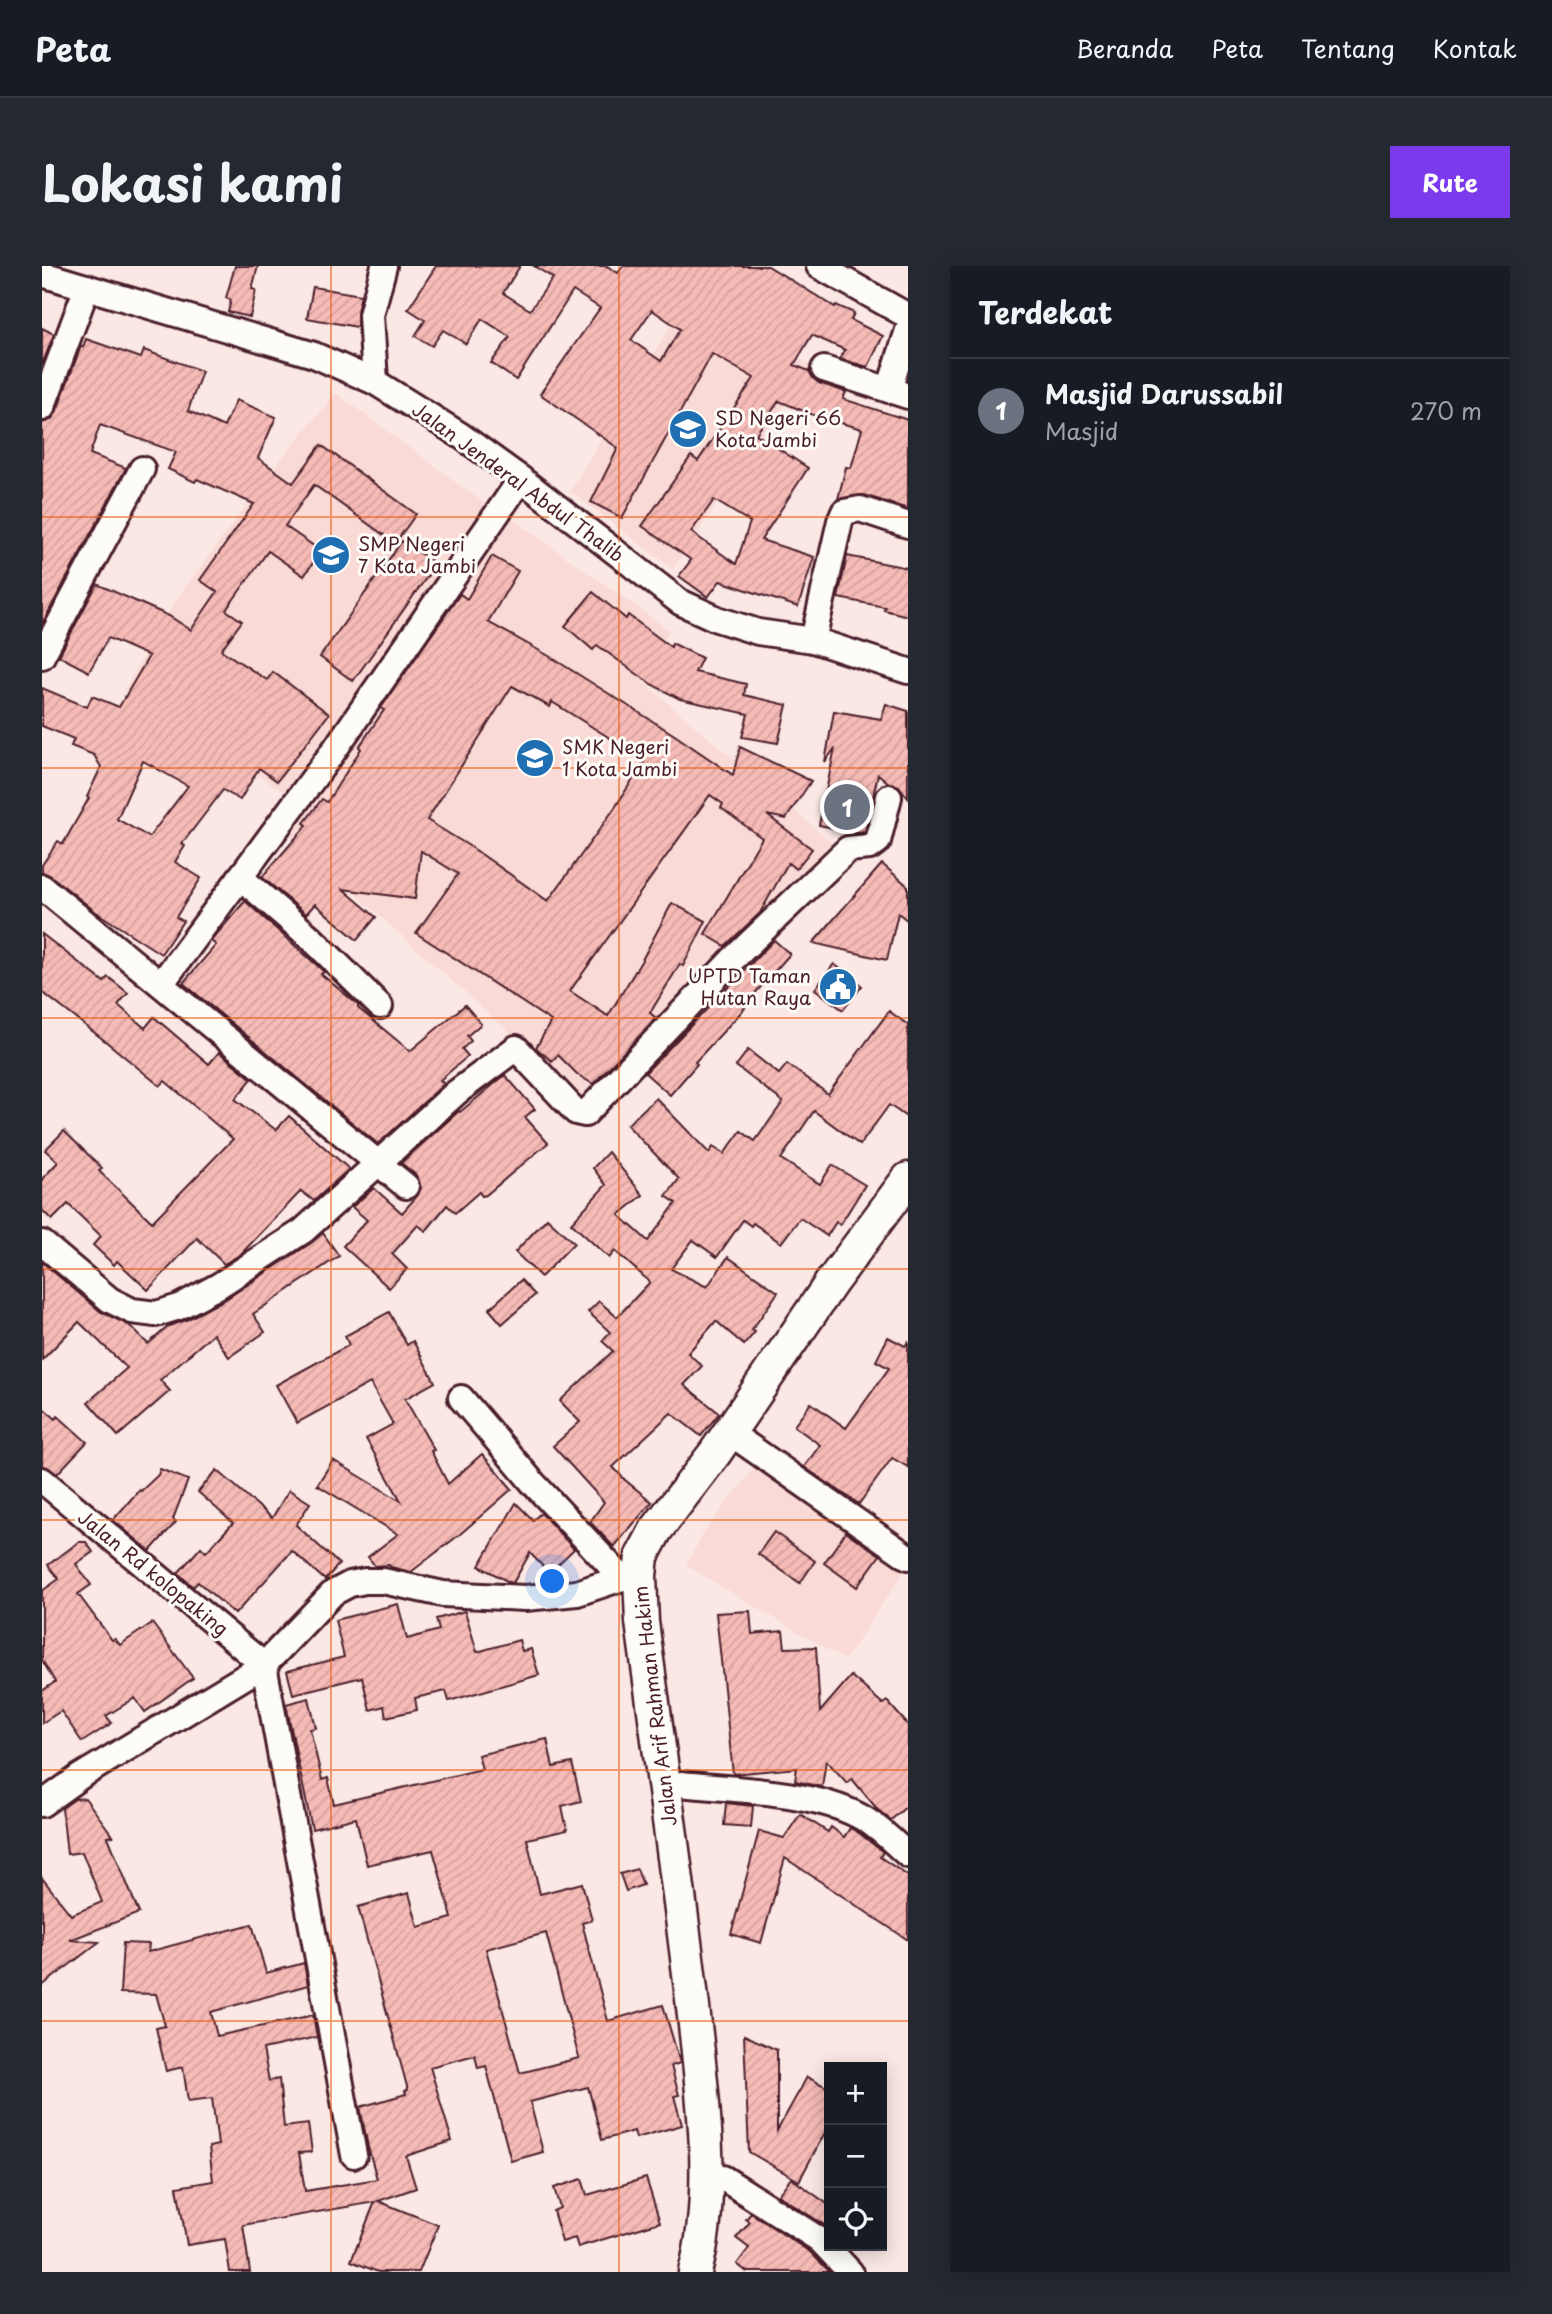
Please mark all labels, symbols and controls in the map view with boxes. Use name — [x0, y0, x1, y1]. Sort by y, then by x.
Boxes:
text: Peta — [35, 23, 111, 73]
text: Beranda — [1076, 30, 1173, 66]
text: Peta — [1211, 30, 1263, 66]
text: Tentang — [1301, 30, 1395, 66]
text: Kontak — [1433, 30, 1517, 66]
text: Lokasi kami — [42, 145, 343, 219]
button: Rute — [1390, 146, 1510, 218]
text: Terdekat — [978, 289, 1113, 334]
text: Masjid Darussabil — [1045, 374, 1283, 413]
text: 1 — [996, 393, 1007, 428]
text: 270 m — [1410, 393, 1482, 428]
street label: Jalan Jenderal Abdul Thalib — [407, 395, 630, 568]
place label: SD Negeri 66 Kota Jambi — [715, 403, 841, 453]
school or university icon: SD Negeri 66 Kota Jambi — [667, 408, 709, 450]
text: Masjid — [1045, 413, 1119, 448]
place label: SMP Negeri 7 Kota Jambi — [358, 529, 476, 579]
school or university icon: SMP Negeri 7 Kota Jambi — [310, 534, 352, 576]
place label: SMK Negeri 1 Kota Jambi — [562, 732, 677, 782]
school or university icon: SMK Negeri 1 Kota Jambi — [514, 737, 556, 779]
pin: 1 — [824, 781, 870, 833]
place label: UPTD Taman Hutan Raya — [688, 961, 811, 1011]
public building icon: UPTD Taman Hutan Raya — [817, 966, 859, 1008]
street label: Jalan Rd kolopaking — [72, 1503, 235, 1642]
your location — [535, 1564, 569, 1598]
street label: Jalan Arif Rahman Hakim — [625, 1584, 683, 1828]
map controls — [824, 2062, 887, 2251]
button: + — [824, 2062, 887, 2125]
button: − — [824, 2125, 887, 2188]
button: locate — [824, 2188, 887, 2251]

